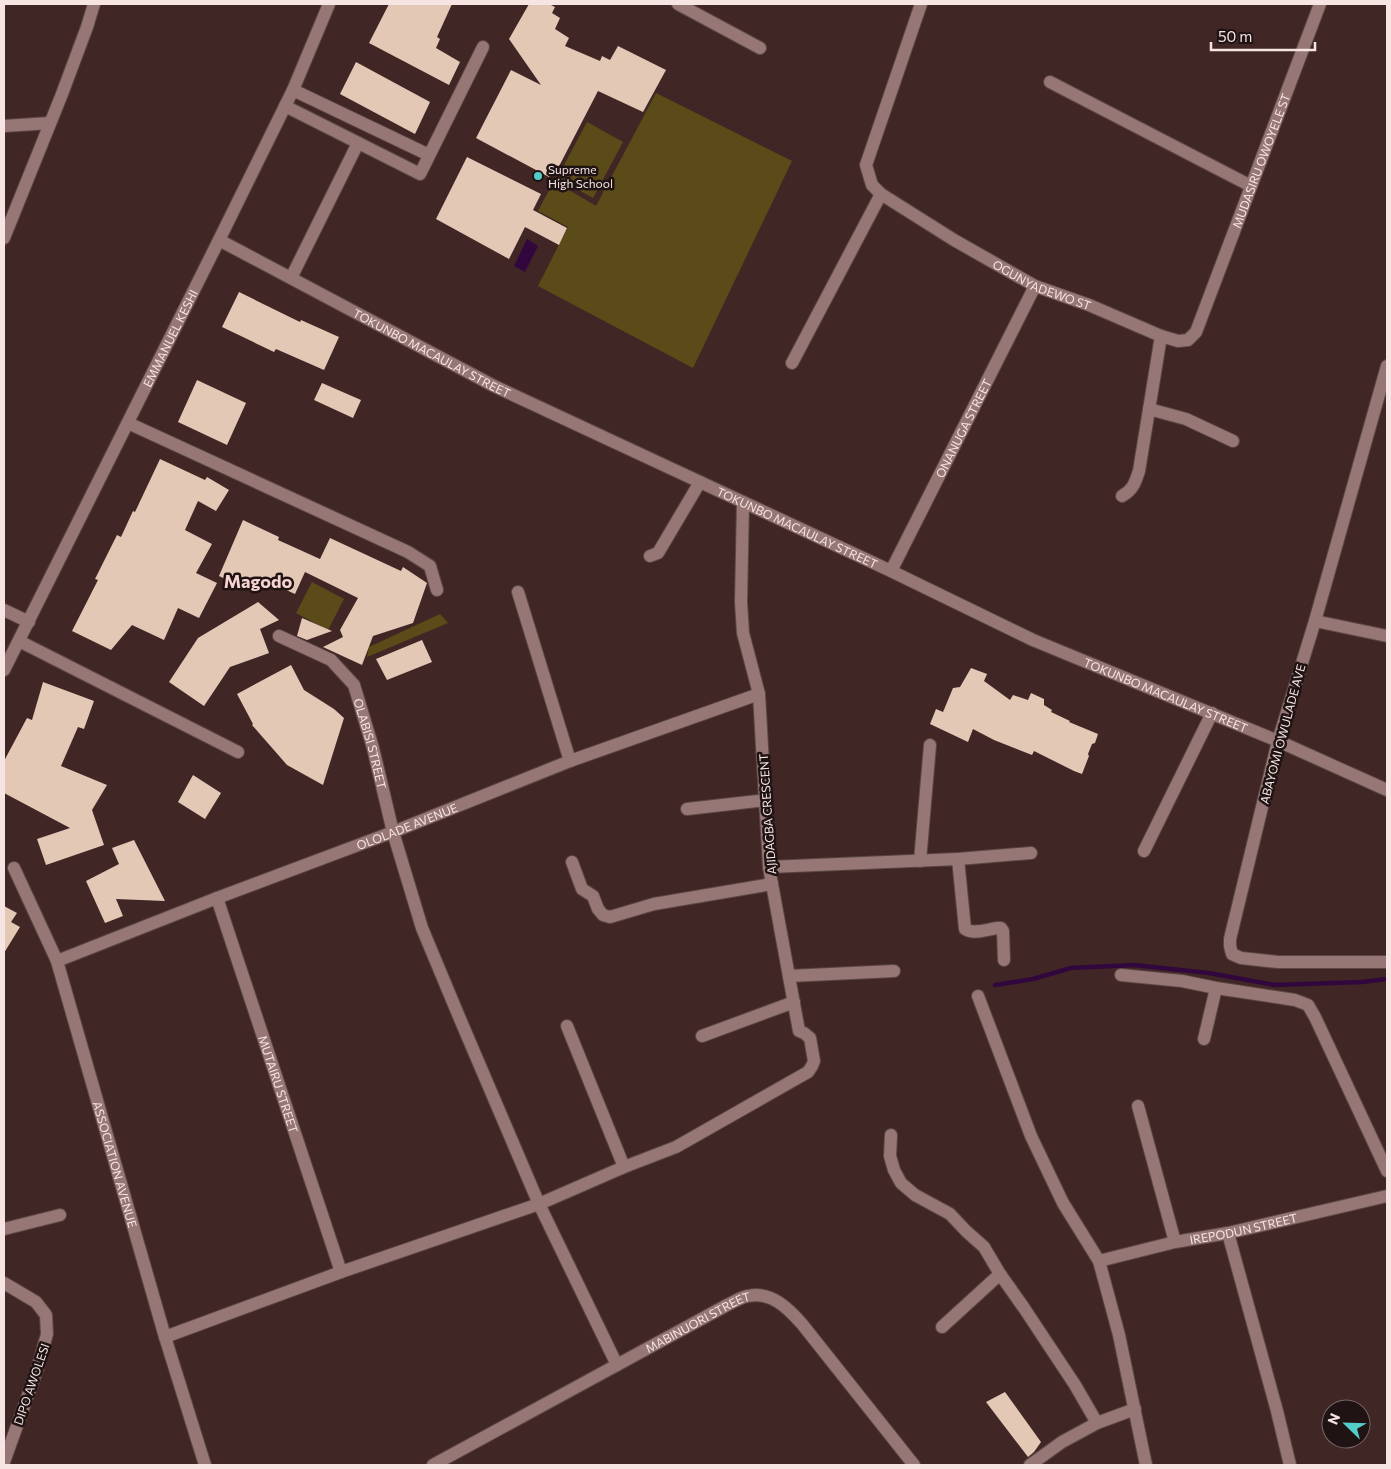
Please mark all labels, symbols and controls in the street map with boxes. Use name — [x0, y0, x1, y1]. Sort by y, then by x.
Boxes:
scale bar — [1211, 20, 1315, 52]
text: 50 m — [1218, 27, 1252, 45]
street label: MUDASIRU OWOYELE ST — [1229, 91, 1293, 230]
place label: Supreme High School — [548, 162, 613, 190]
marker: Supreme High School — [532, 170, 544, 182]
street label: OGUNYADEWO ST — [990, 257, 1093, 312]
street label: EMMANUEL KESHI — [140, 287, 200, 389]
street label: TOKUNBO MACAULAY STREET — [351, 306, 513, 400]
street label: ONANUGA STREET — [932, 376, 994, 480]
street label: TOKUNBO MACAULAY STREET — [715, 484, 880, 571]
district label: Magodo — [224, 570, 292, 592]
street label: TOKUNBO MACAULAY STREET — [1082, 655, 1250, 735]
street label: ABAYOMI OWULADE AVE — [1257, 663, 1307, 805]
street label: OLABISI STREET — [351, 696, 390, 790]
street label: AJIDAGBA CRESCENT — [756, 753, 779, 875]
street label: OLOLADE AVENUE — [354, 800, 459, 852]
street label: MUTAIRU STREET — [256, 1033, 301, 1135]
street label: ASSOCIATION AVENUE — [91, 1099, 140, 1229]
street label: IREPODUN STREET — [1189, 1210, 1299, 1246]
street label: MABINUORI STREET — [643, 1289, 752, 1355]
street label: DIPO AWOLESI — [10, 1341, 52, 1427]
north arrow — [1321, 1399, 1371, 1449]
text: N — [1324, 1411, 1343, 1427]

